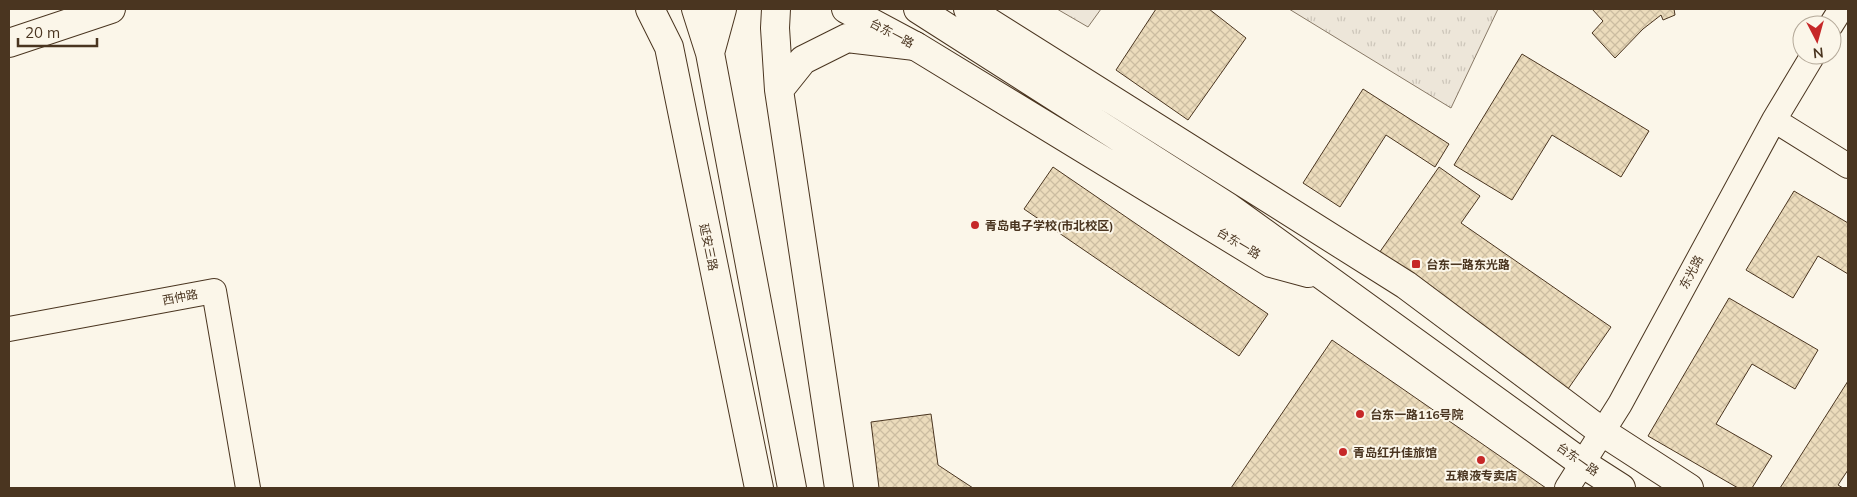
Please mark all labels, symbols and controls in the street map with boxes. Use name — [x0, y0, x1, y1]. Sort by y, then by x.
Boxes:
scale bar — [18, 15, 96, 47]
street label: 台东一路 — [867, 15, 917, 51]
north arrow — [1792, 15, 1842, 65]
text: 20 m — [25, 23, 60, 42]
text: N — [1812, 43, 1825, 62]
place label: 青岛电子学校(市北校区) — [985, 218, 1114, 233]
marker: 青岛电子学校(市北校区) — [969, 219, 981, 231]
street label: 延安三路 — [697, 222, 721, 272]
street label: 台东一路 — [1215, 224, 1263, 262]
street label: 东光路 — [1676, 253, 1706, 291]
place label: 台东一路东光路 — [1426, 257, 1510, 272]
marker: 台东一路东光路 — [1410, 258, 1422, 270]
street label: 西仲路 — [161, 286, 199, 308]
place label: 台东一路116号院 — [1370, 407, 1464, 422]
marker: 台东一路116号院 — [1354, 408, 1366, 420]
street label: 台东一路 — [1554, 439, 1602, 479]
place label: 青岛红升佳旅馆 — [1353, 445, 1437, 460]
marker: 青岛红升佳旅馆 — [1337, 446, 1349, 458]
marker: 五粮液专卖店 — [1475, 454, 1487, 466]
place label: 五粮液专卖店 — [1445, 468, 1517, 483]

